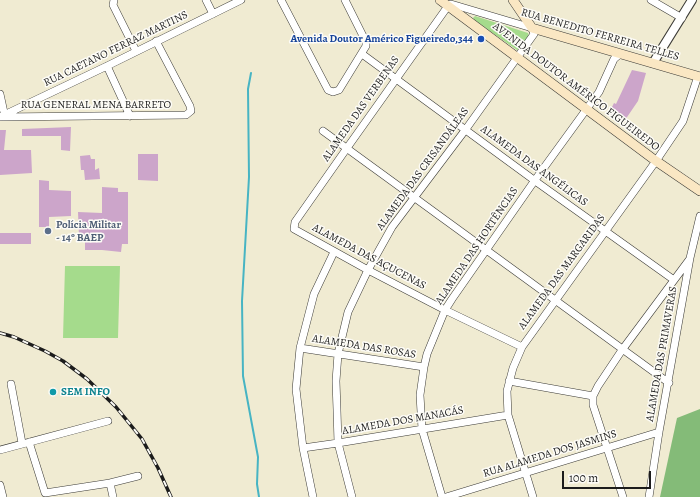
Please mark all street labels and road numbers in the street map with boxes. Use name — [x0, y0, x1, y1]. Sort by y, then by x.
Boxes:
street label: RUA BENEDITO FERREIRA TELLES — [519, 6, 681, 64]
street label: RUA CAETANO FERRAZ MARTINS — [42, 8, 190, 90]
street label: AVENIDA DOUTOR AMÉRICO FIGUEIREDO — [490, 20, 662, 154]
street label: ALAMEDA DAS VERBENAS — [320, 54, 402, 164]
street label: RUA GENERAL MENA BARRETO — [21, 98, 171, 112]
street label: ALAMEDA DAS CRISANDÁLEAS — [374, 105, 472, 233]
street label: ALAMEDA DAS ANGÉLICAS — [478, 123, 590, 209]
street label: ALAMEDA DAS HORTÊNCIAS — [433, 185, 521, 307]
street label: ALAMEDA DAS MARGARIDAS — [516, 212, 608, 332]
street label: ALAMEDA DAS AÇUCENAS — [310, 221, 428, 293]
street label: ALAMEDA DAS PRIMAVERAS — [644, 285, 680, 423]
street label: ALAMEDA DAS ROSAS — [311, 332, 417, 362]
street label: ALAMEDA DOS MANACÁS — [341, 404, 465, 438]
street label: RUA ALAMEDA DOS JASMINS — [481, 427, 619, 481]

